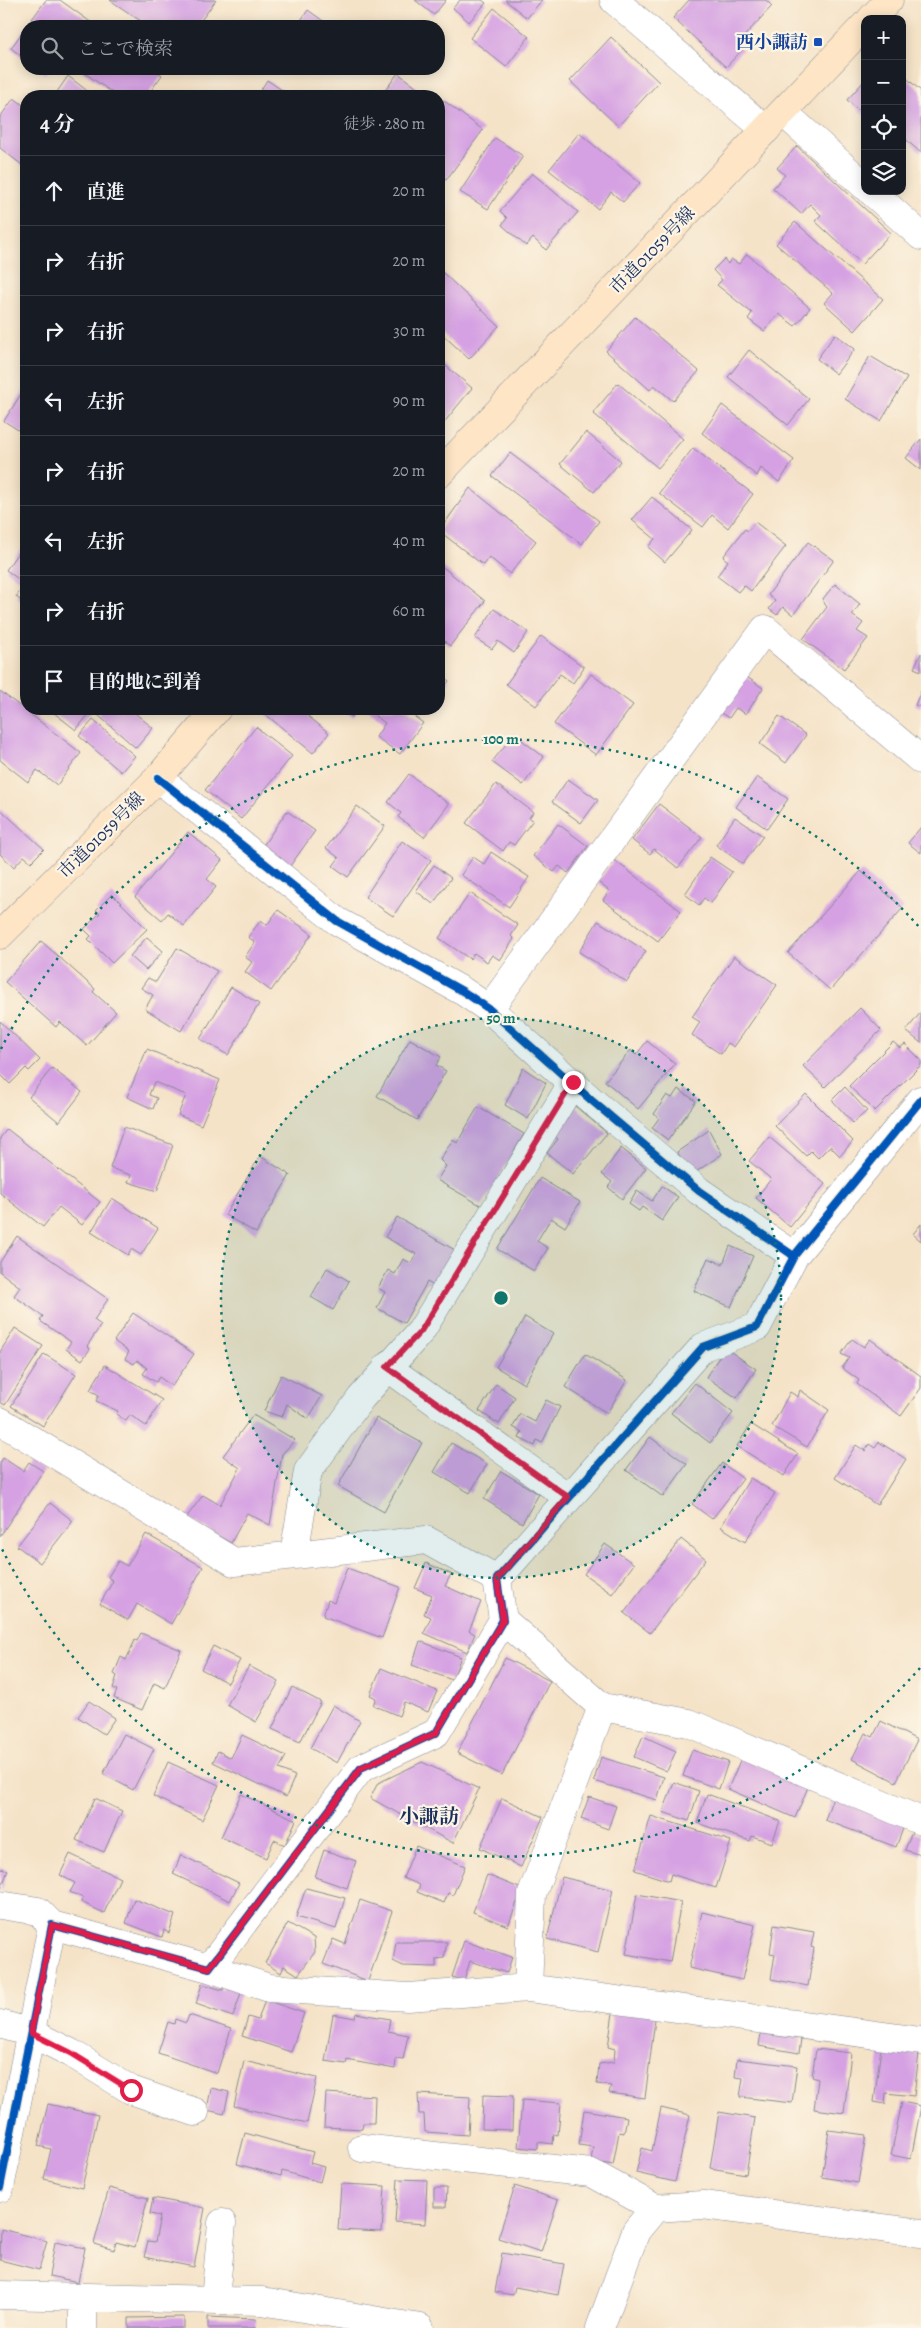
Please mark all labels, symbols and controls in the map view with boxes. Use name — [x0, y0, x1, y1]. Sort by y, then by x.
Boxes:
map controls — [861, 15, 906, 195]
button: + — [861, 15, 906, 60]
search box — [20, 20, 445, 75]
place label: 西小諏訪 — [736, 30, 808, 54]
icon: search — [38, 34, 66, 62]
text: ここで検索 — [78, 36, 173, 62]
marker: 西小諏訪 — [812, 36, 824, 48]
button: − — [861, 60, 906, 105]
button: locate — [861, 105, 906, 150]
text: 4 分 — [40, 110, 75, 138]
text: 徒歩 · 280 m — [343, 113, 425, 135]
button: layers — [861, 150, 906, 195]
icon: ahead — [40, 177, 68, 205]
text: 直進 — [87, 179, 125, 205]
text: 20 m — [392, 180, 425, 202]
street label: 市道01059号線 — [604, 201, 700, 299]
icon: right — [40, 247, 68, 275]
text: 右折 — [87, 249, 125, 275]
text: 20 m — [392, 250, 425, 272]
icon: right — [40, 317, 68, 345]
text: 右折 — [87, 319, 125, 345]
text: 30 m — [393, 320, 425, 342]
icon: left — [40, 387, 68, 415]
text: 左折 — [87, 389, 125, 415]
text: 90 m — [393, 390, 425, 412]
icon: right — [40, 457, 68, 485]
text: 右折 — [87, 459, 125, 485]
text: 20 m — [392, 460, 425, 482]
icon: left — [40, 527, 68, 555]
text: 左折 — [87, 529, 125, 555]
text: 40 m — [393, 530, 425, 552]
icon: right — [40, 597, 68, 625]
text: 右折 — [87, 599, 125, 625]
text: 60 m — [393, 600, 425, 622]
icon: arrive — [40, 667, 68, 695]
text: 目的地に到着 — [87, 669, 201, 695]
text: 100 m — [483, 729, 519, 749]
street label: 市道01059号線 — [52, 786, 150, 884]
text: 50 m — [486, 1008, 516, 1028]
route end — [562, 1071, 585, 1094]
centre of rings — [492, 1289, 510, 1307]
district label: 小諏訪 — [399, 1803, 459, 1830]
route start — [120, 2079, 143, 2102]

